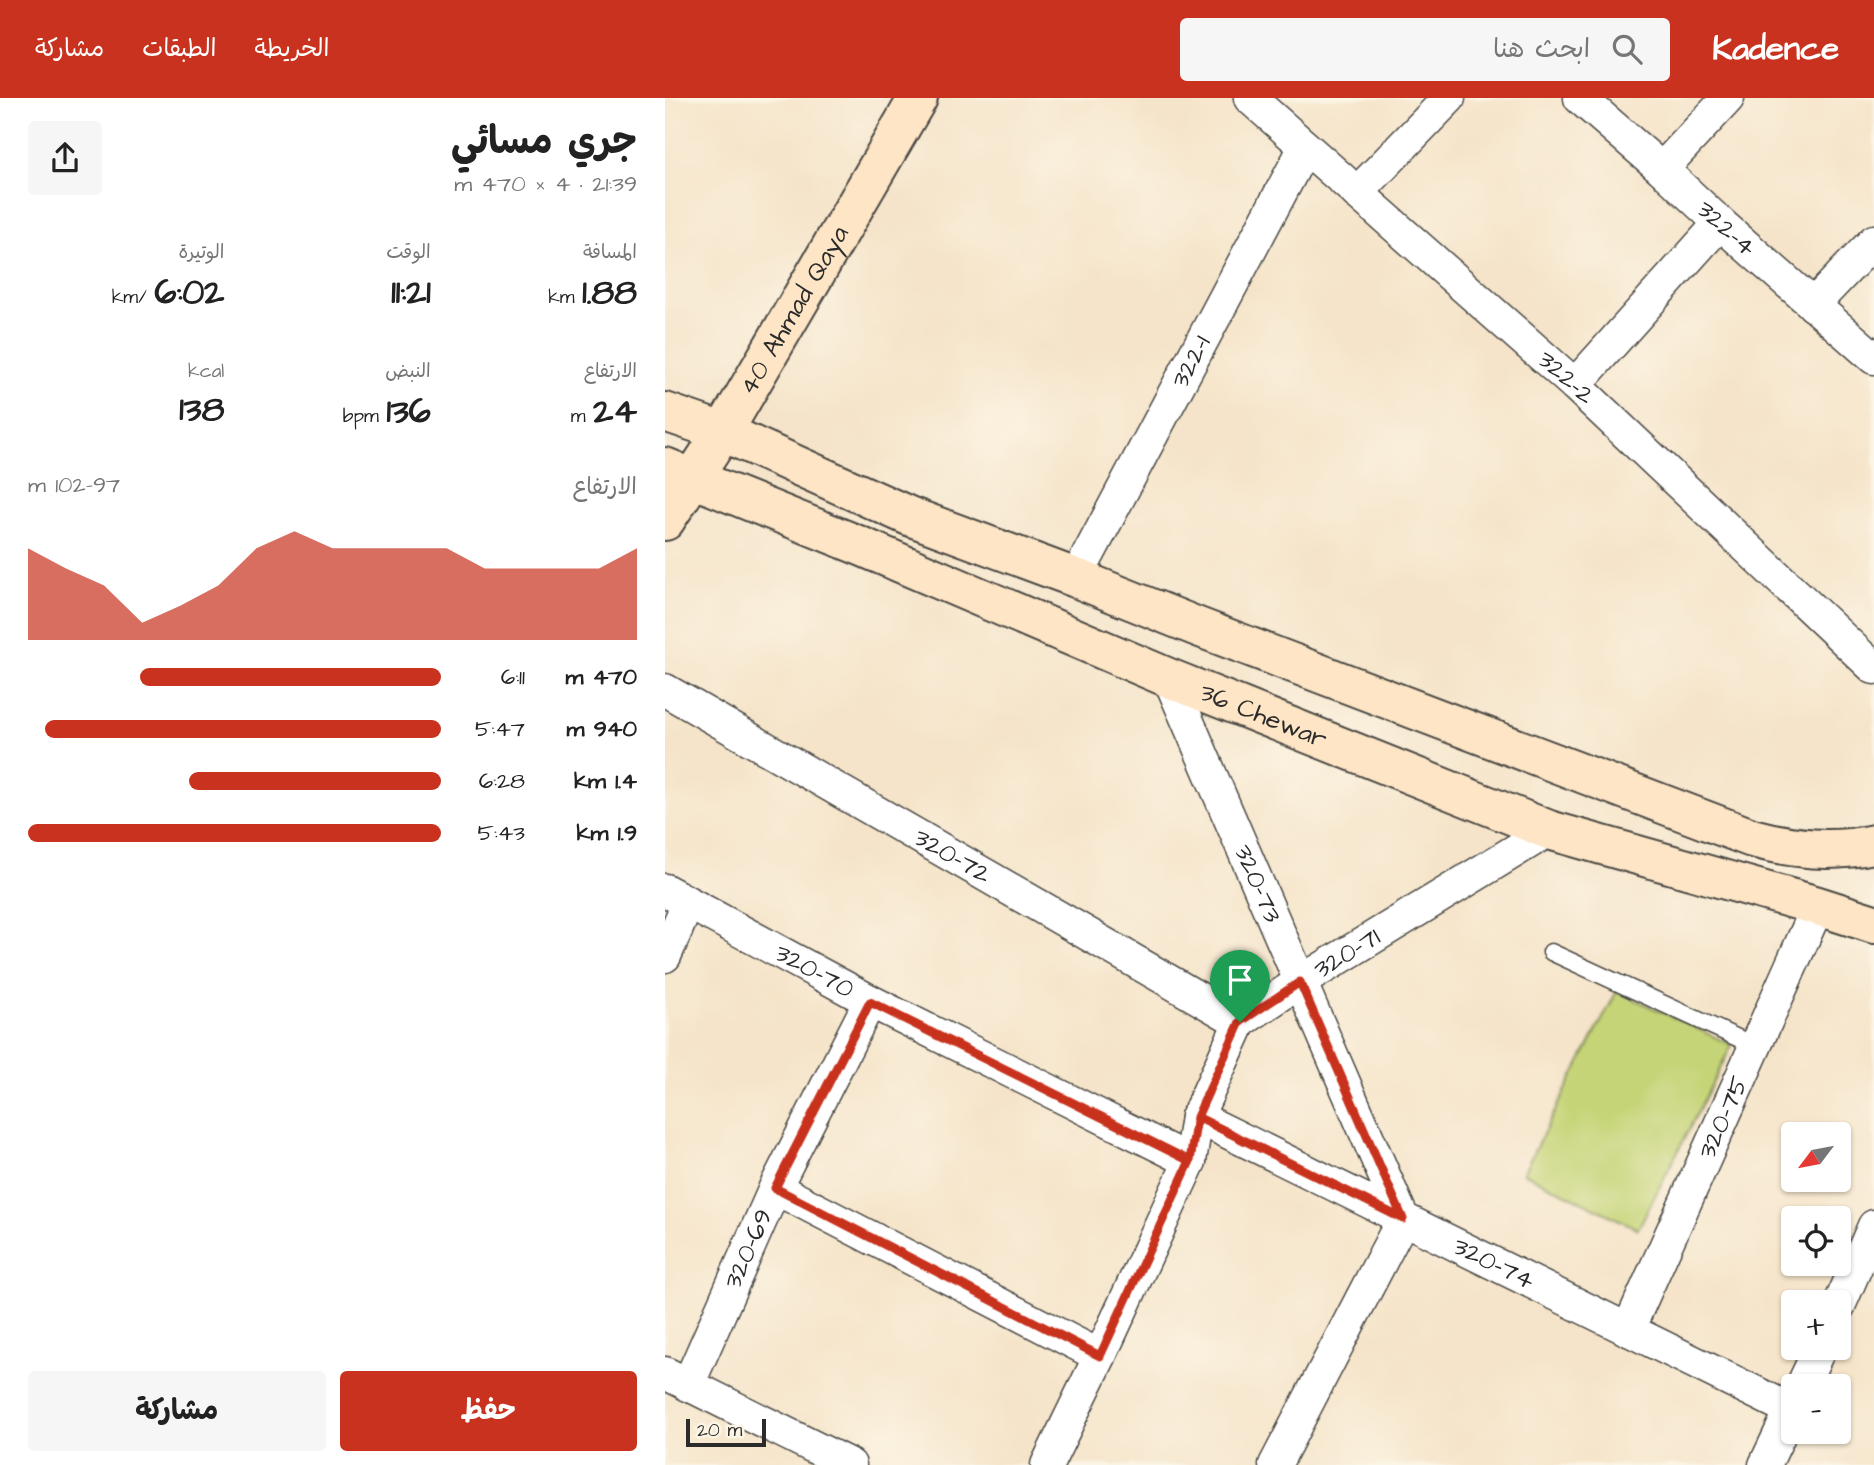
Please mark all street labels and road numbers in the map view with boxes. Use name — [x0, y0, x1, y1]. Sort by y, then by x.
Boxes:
street label: 322-4 — [1689, 192, 1764, 265]
street label: 40 Ahmad Qaya — [730, 219, 858, 402]
street label: 322-1 — [1162, 329, 1220, 394]
street label: 322-2 — [1530, 342, 1603, 413]
street label: 36 Chewar — [1194, 674, 1332, 757]
street label: 320-72 — [907, 820, 998, 893]
street label: 320-73 — [1225, 839, 1291, 928]
street label: 320-71 — [1307, 919, 1387, 987]
street label: 320-70 — [769, 935, 860, 1007]
street label: 320-75 — [1689, 1070, 1758, 1164]
street label: 320-69 — [715, 1203, 782, 1294]
street label: 320-74 — [1447, 1228, 1541, 1299]

